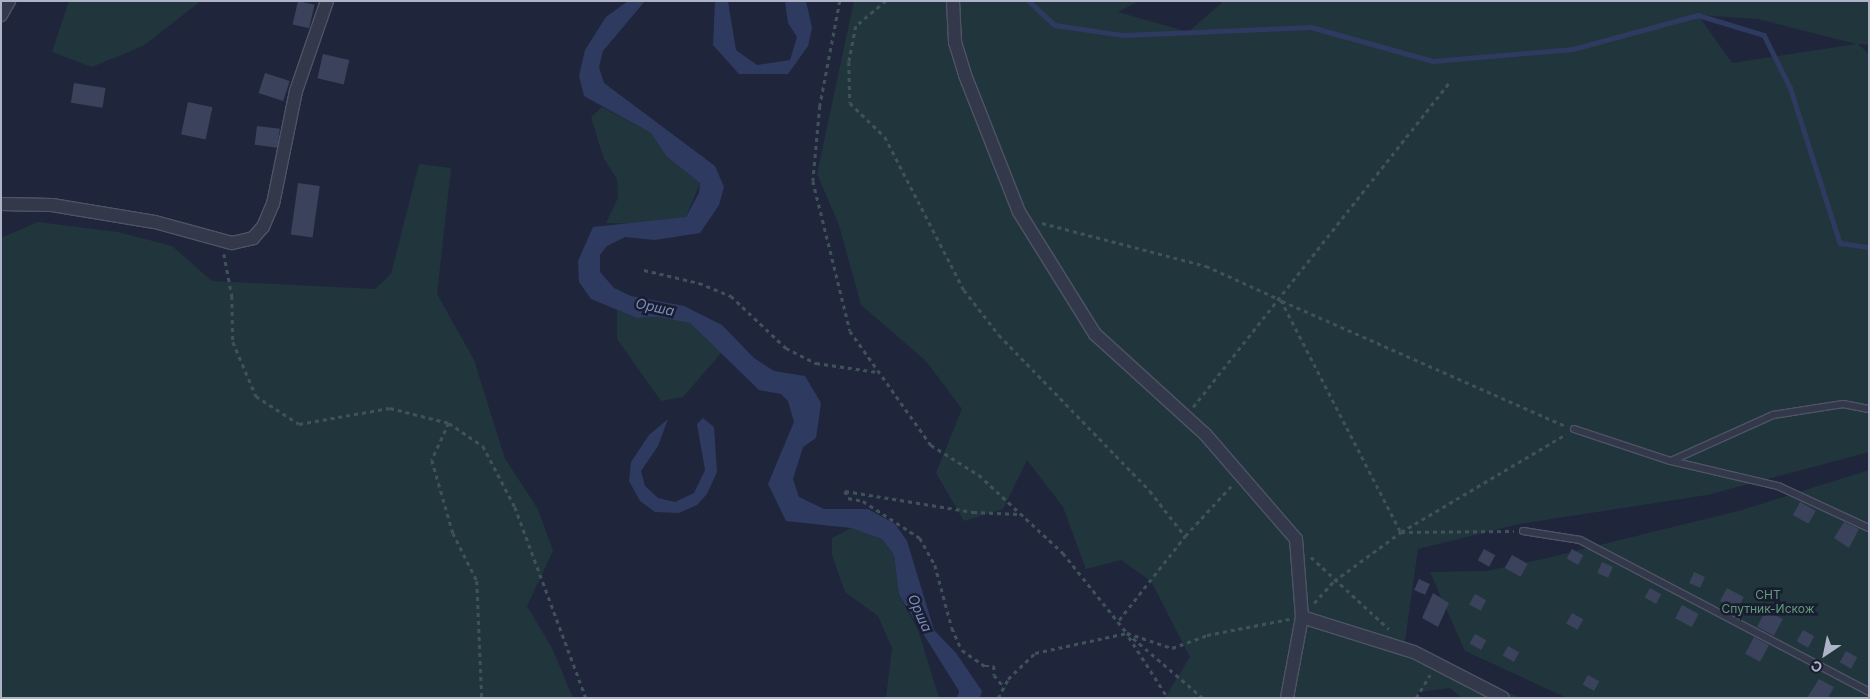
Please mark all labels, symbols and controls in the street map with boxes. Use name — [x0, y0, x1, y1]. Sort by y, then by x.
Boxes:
water label: Орша — [634, 295, 676, 319]
park label: СНТ Спутник-Искож — [1722, 588, 1814, 616]
water label: Орша — [904, 592, 936, 634]
north arrow — [1800, 629, 1850, 679]
text: С — [1807, 657, 1825, 677]

